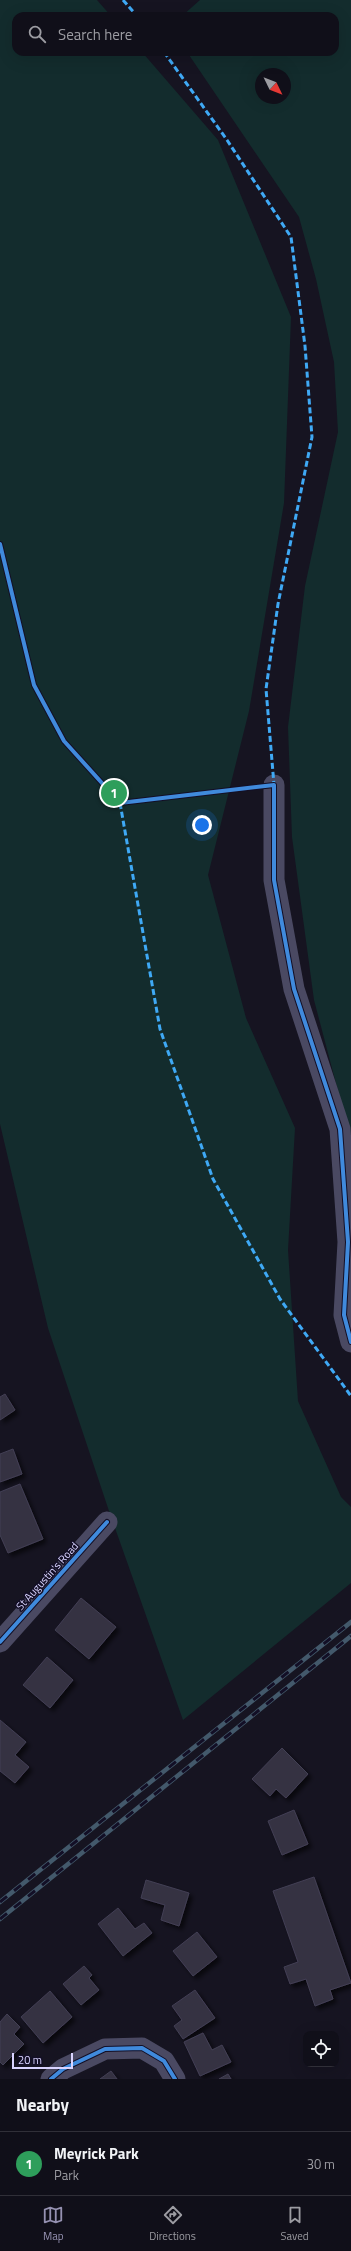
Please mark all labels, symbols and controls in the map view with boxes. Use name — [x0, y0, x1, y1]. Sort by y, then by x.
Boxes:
search box — [12, 12, 339, 56]
icon: search — [26, 23, 48, 45]
text: Search here — [58, 23, 132, 46]
north arrow — [255, 68, 291, 104]
pin: 1 — [101, 778, 127, 808]
your location — [192, 815, 212, 835]
street label: St Augustin's Road — [12, 1538, 82, 1614]
map controls — [303, 2031, 339, 2067]
button: locate — [303, 2031, 339, 2067]
scale bar — [12, 2051, 73, 2070]
text: 20 m — [18, 2052, 42, 2068]
text: Nearby — [16, 2092, 69, 2118]
text: Meyrick Park — [54, 2142, 139, 2165]
text: 1 — [25, 2154, 33, 2174]
text: 30 m — [307, 2154, 335, 2174]
text: Park — [54, 2165, 79, 2185]
tab: Map — [42, 2204, 64, 2244]
tab: Directions — [149, 2204, 196, 2244]
tab: Saved — [281, 2204, 309, 2244]

